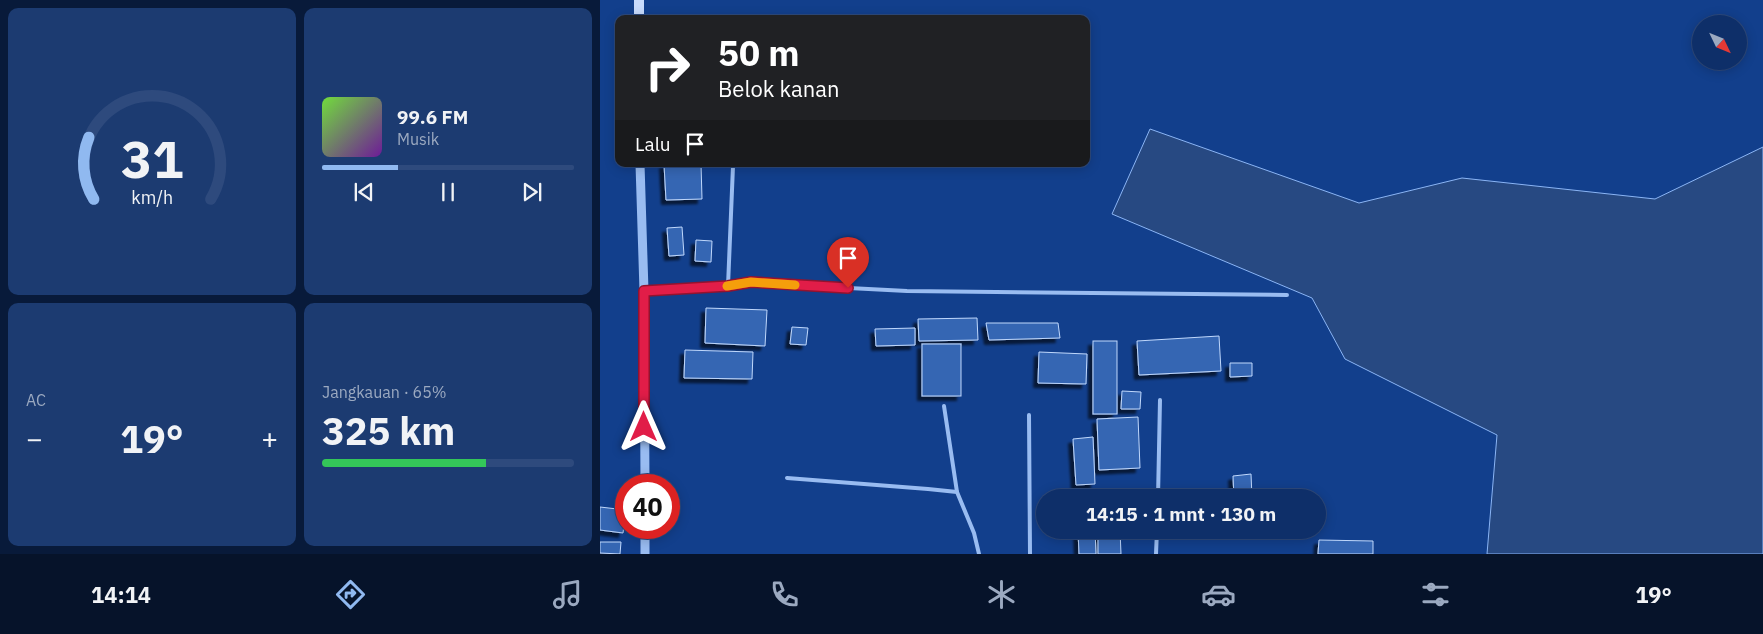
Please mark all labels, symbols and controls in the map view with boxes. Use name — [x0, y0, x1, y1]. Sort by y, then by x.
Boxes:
north arrow — [1692, 15, 1748, 70]
map controls — [1692, 15, 1747, 70]
text: 50 m — [718, 30, 800, 76]
icon: right — [635, 35, 700, 100]
text: Belok kanan — [718, 74, 840, 103]
text: 99.6 FM — [397, 105, 468, 129]
text: 31 — [121, 125, 183, 192]
text: Musik — [397, 129, 439, 149]
icon: arrive — [681, 130, 709, 158]
text: Lalu — [635, 132, 671, 156]
icon: previous — [350, 178, 378, 206]
icon: pause — [434, 178, 462, 206]
icon: next — [518, 178, 546, 206]
text: km/h — [131, 186, 173, 209]
pin — [827, 237, 869, 288]
icon: arrive — [834, 244, 862, 272]
text: Jangkauan · 65% — [322, 382, 447, 402]
text: AC — [26, 390, 46, 410]
position arrow — [617, 400, 669, 452]
text: 325 km — [322, 406, 455, 455]
text: 19° — [120, 414, 184, 463]
text: − — [26, 420, 43, 457]
text: + — [261, 420, 278, 457]
speed limit sign: 40 — [615, 474, 680, 539]
text: 14:15 · 1 mnt · 130 m — [1086, 502, 1276, 526]
icon: directions — [333, 577, 368, 612]
icon: music — [550, 577, 585, 612]
icon: phone — [767, 577, 802, 612]
icon: climate — [984, 577, 1019, 612]
icon: car — [1201, 577, 1236, 612]
icon: filters — [1418, 577, 1453, 612]
text: 14:14 — [91, 580, 151, 609]
text: 19° — [1635, 580, 1672, 609]

